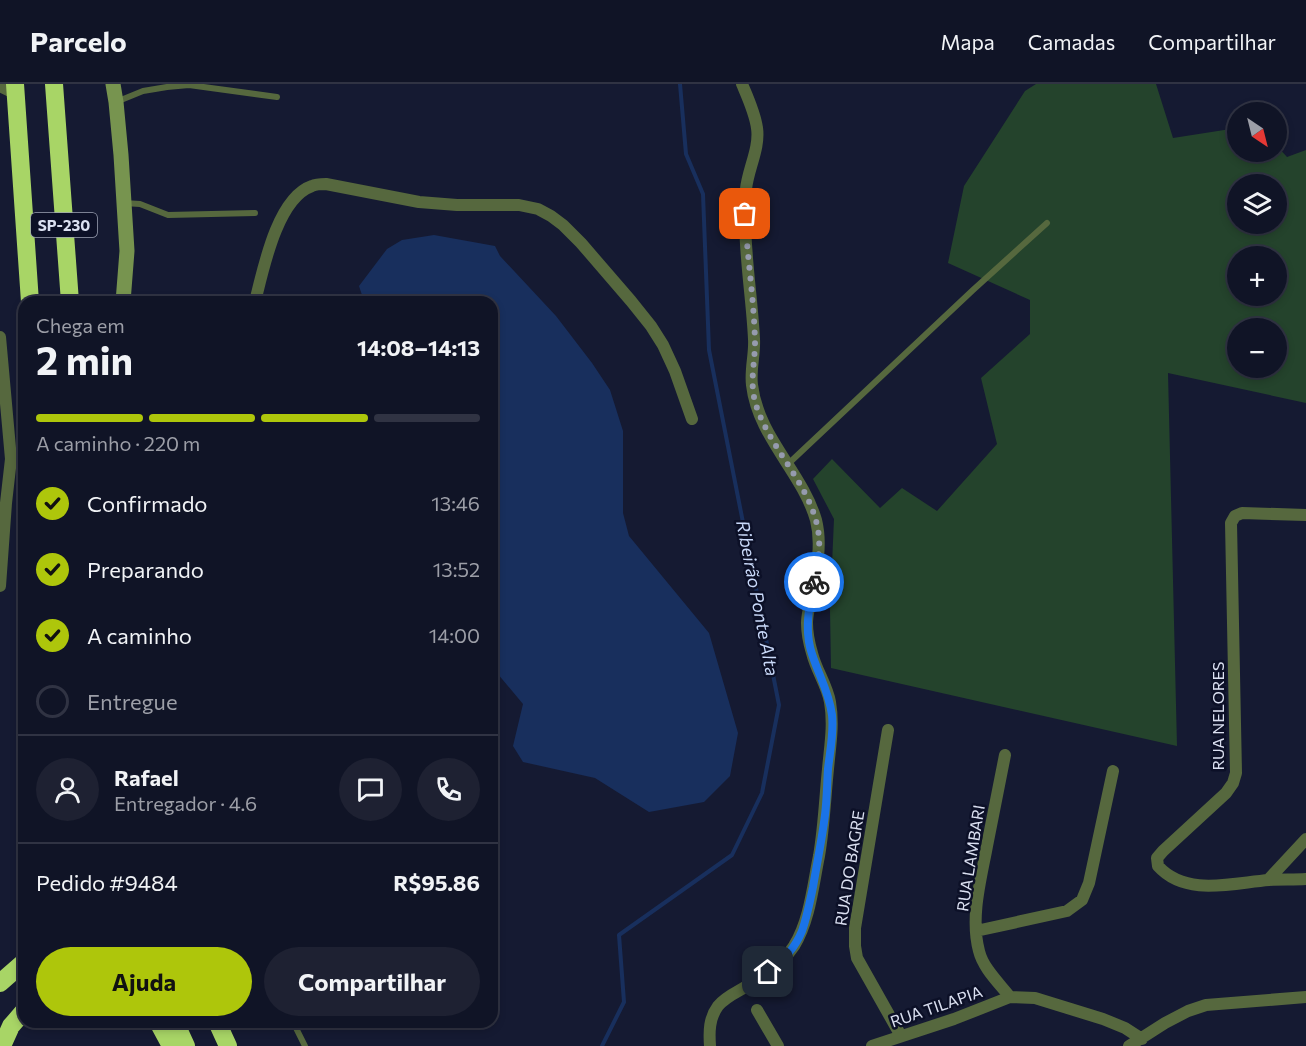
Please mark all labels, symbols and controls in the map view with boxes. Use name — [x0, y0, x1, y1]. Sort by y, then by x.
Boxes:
text: Parcelo — [30, 24, 127, 58]
text: Mapa — [941, 29, 995, 54]
text: Camadas — [1028, 29, 1115, 54]
text: Compartilhar — [1148, 29, 1276, 54]
north arrow — [1227, 102, 1287, 162]
map controls — [1227, 102, 1287, 378]
button: layers — [1227, 174, 1287, 234]
pin — [719, 188, 770, 239]
icon: bag — [728, 197, 761, 230]
road number: SP-230 — [31, 213, 97, 237]
button: + — [1227, 246, 1287, 306]
text: Chega em — [36, 313, 125, 337]
button: − — [1227, 318, 1287, 378]
text: 14:08–14:13 — [357, 334, 480, 361]
text: 2 min — [36, 335, 133, 383]
text: A caminho · 220 m — [36, 431, 200, 455]
icon: check — [36, 487, 69, 520]
text: Confirmado — [87, 490, 208, 517]
text: 13:46 — [431, 491, 480, 515]
water label: Ribeirão Ponte Alta — [732, 518, 784, 678]
courier — [784, 552, 844, 612]
icon: check — [36, 553, 69, 586]
text: Preparando — [87, 556, 204, 583]
text: 13:52 — [433, 557, 480, 581]
icon: bike — [798, 566, 831, 599]
icon: check — [36, 619, 69, 652]
text: A caminho — [87, 622, 192, 649]
text: 14:00 — [429, 623, 480, 647]
street label: RUA NELORES — [1208, 662, 1227, 770]
text: Entregue — [87, 688, 178, 715]
button: person — [36, 758, 99, 821]
button: chat — [339, 758, 402, 821]
button: phone — [417, 758, 480, 821]
text: Rafael — [114, 764, 179, 791]
text: Entregador · 4.6 — [114, 791, 257, 815]
street label: RUA LAMBARI — [952, 803, 988, 913]
street label: RUA DO BAGRE — [831, 809, 867, 927]
text: Pedido #9484 — [36, 869, 178, 896]
text: R$95.86 — [393, 869, 480, 896]
pin — [742, 946, 793, 997]
button: Ajuda — [36, 947, 252, 1016]
button: Compartilhar — [264, 947, 480, 1016]
icon: home — [751, 955, 784, 988]
street label: RUA TILAPIA — [887, 981, 985, 1031]

